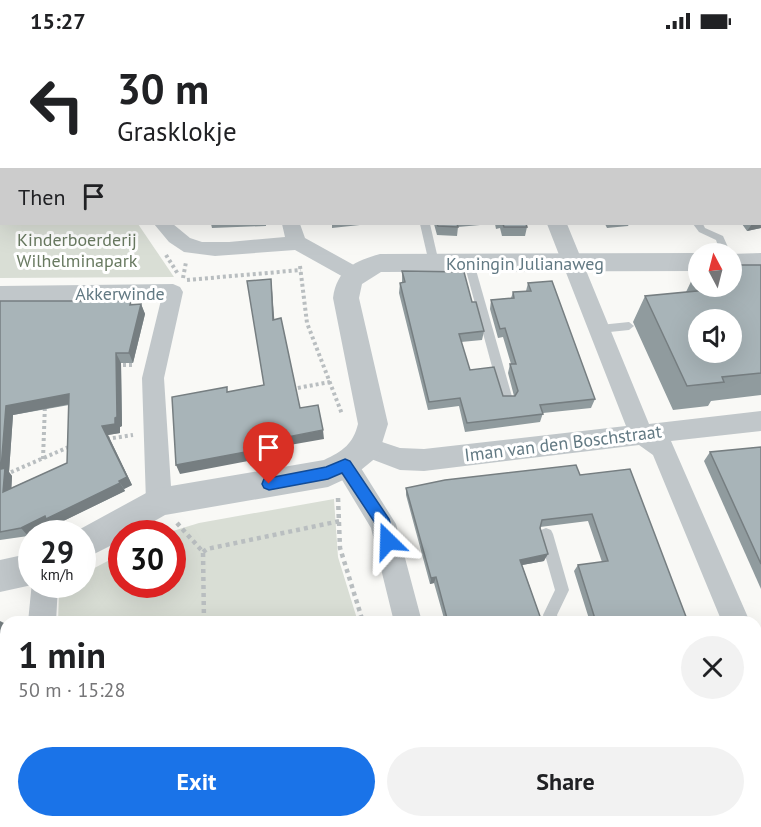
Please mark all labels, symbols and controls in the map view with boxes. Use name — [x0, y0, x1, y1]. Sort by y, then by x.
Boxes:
text: 15:27 — [30, 7, 86, 35]
text: 30 m — [117, 61, 209, 116]
icon: left — [18, 66, 96, 144]
text: Grasklokje — [117, 114, 237, 148]
icon: arrive — [77, 180, 110, 213]
text: Then — [18, 183, 65, 211]
park label: Kinderboerderij Wilhelminapark — [17, 228, 138, 272]
north arrow — [688, 243, 742, 297]
map controls — [688, 243, 742, 363]
street label: Koningin Julianaweg — [446, 252, 604, 275]
street label: Akkerwinde — [75, 282, 165, 305]
button: sound — [688, 309, 742, 363]
street label: Iman van den Boschstraat — [463, 419, 663, 467]
pin — [243, 422, 294, 484]
icon: arrive — [252, 431, 285, 464]
position arrow — [356, 509, 420, 573]
speed limit sign: 30 — [108, 520, 186, 598]
text: 29 — [40, 532, 74, 571]
text: km/h — [41, 565, 73, 584]
text: 1 min — [18, 631, 106, 678]
button: close — [681, 636, 744, 699]
text: 50 m · 15:28 — [18, 677, 125, 703]
button: Exit — [18, 747, 375, 816]
button: Share — [387, 747, 744, 816]

